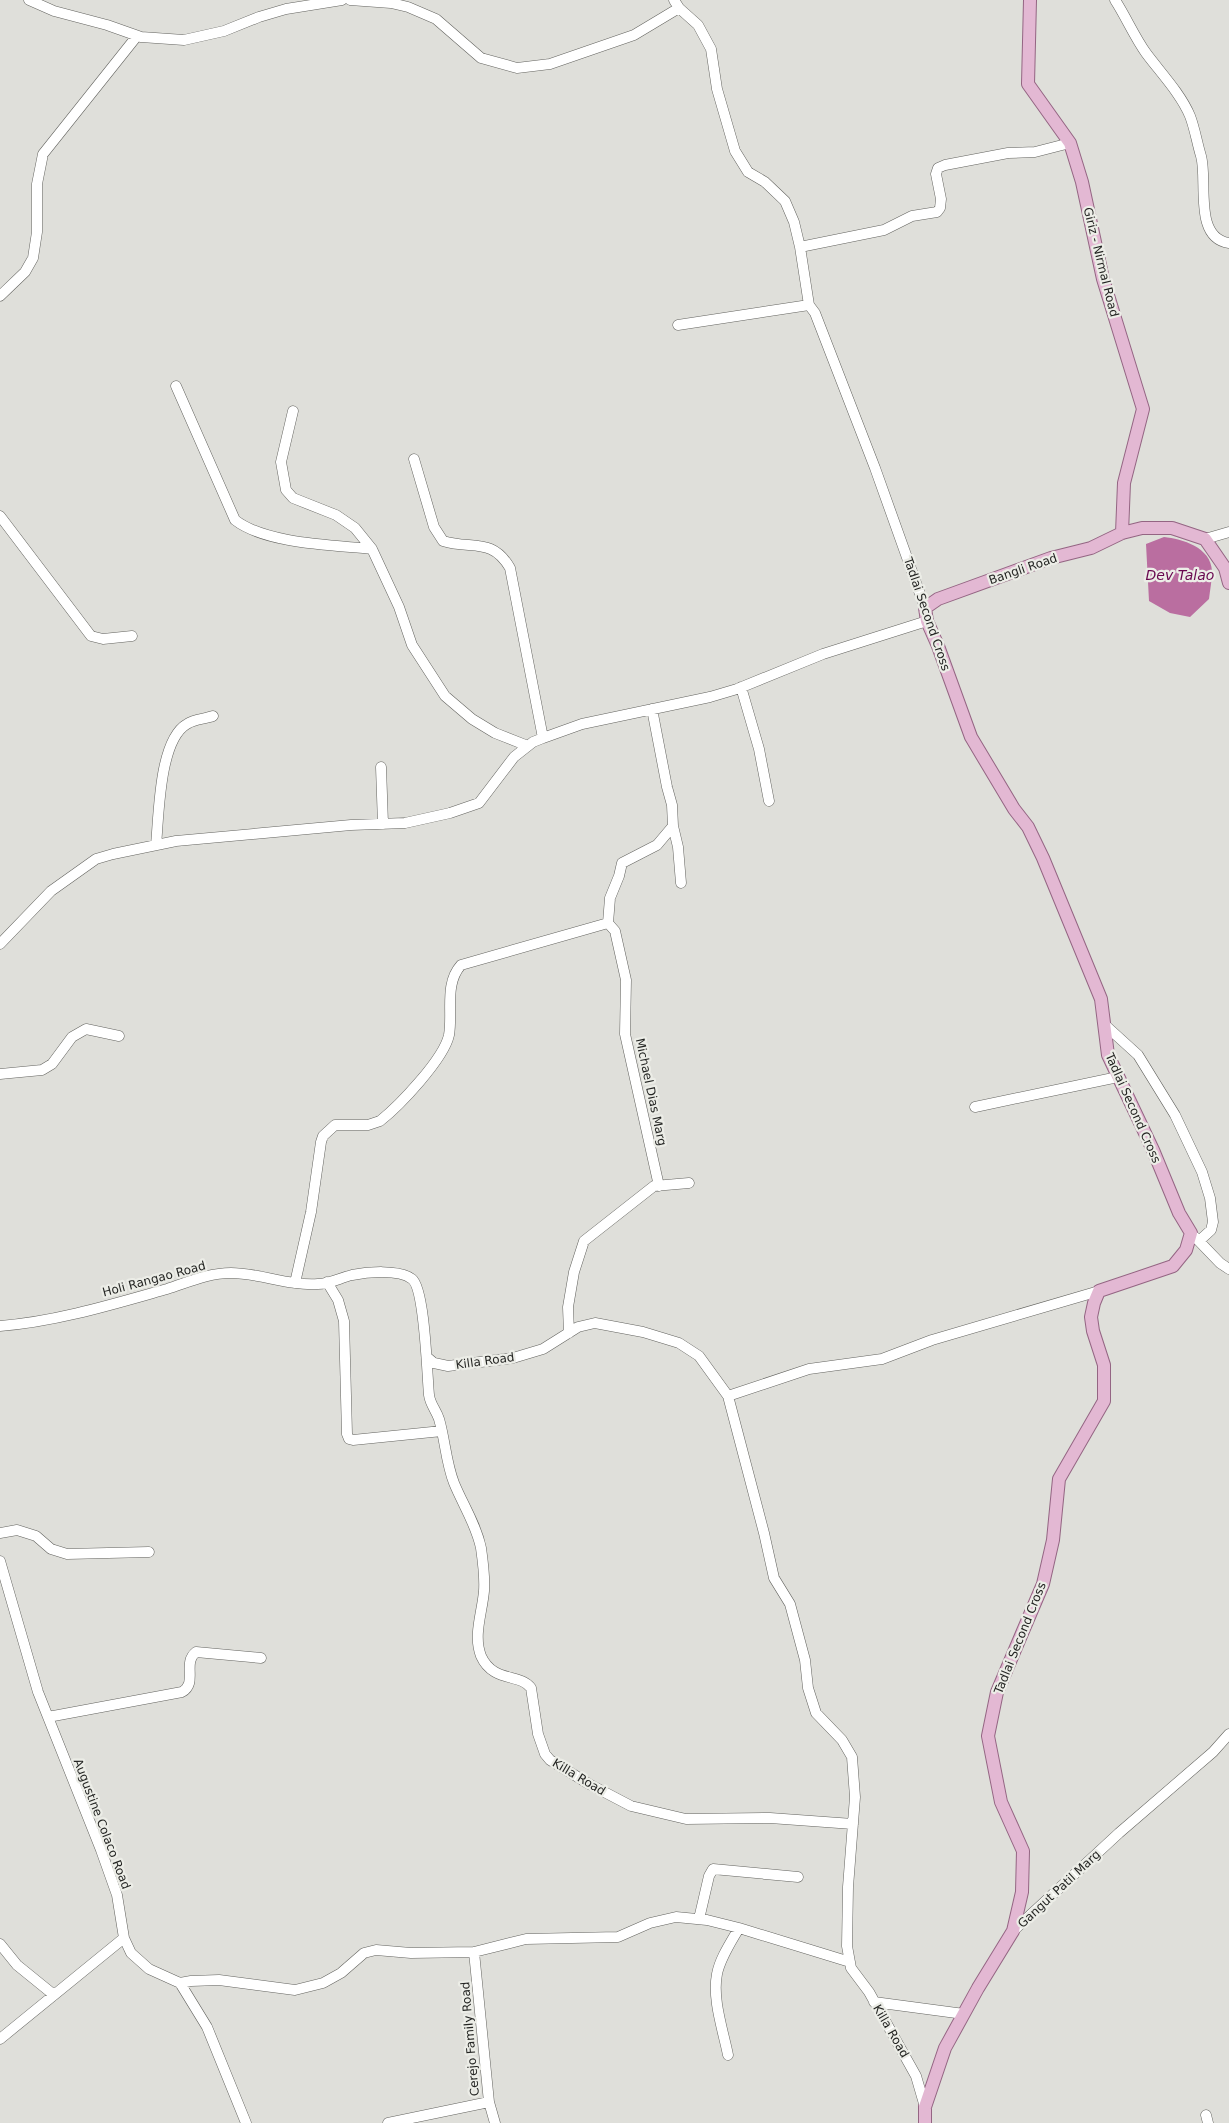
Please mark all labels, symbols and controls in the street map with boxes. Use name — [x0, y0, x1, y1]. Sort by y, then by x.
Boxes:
street label: Giriz - Nirmal Road — [1081, 206, 1121, 318]
street label: Bangli Road — [987, 551, 1059, 587]
street label: Tadlai Second Cross — [901, 555, 953, 673]
water label: Dev Talao — [1146, 567, 1214, 583]
street label: Michael Dias Marg — [633, 1037, 669, 1147]
street label: Tadlai Second Cross — [1102, 1050, 1164, 1165]
street label: Holi Rangao Road — [101, 1259, 207, 1299]
street label: Killa Road — [455, 1350, 515, 1372]
street label: Tadlai Second Cross — [991, 1580, 1049, 1697]
street label: Killa Road — [550, 1756, 608, 1798]
street label: Augustine Colaco Road — [71, 1757, 133, 1891]
street label: Gangut Patil Marg — [1015, 1847, 1103, 1931]
street label: Cerejo Family Road — [458, 1981, 482, 2097]
street label: Killa Road — [870, 2002, 912, 2060]

